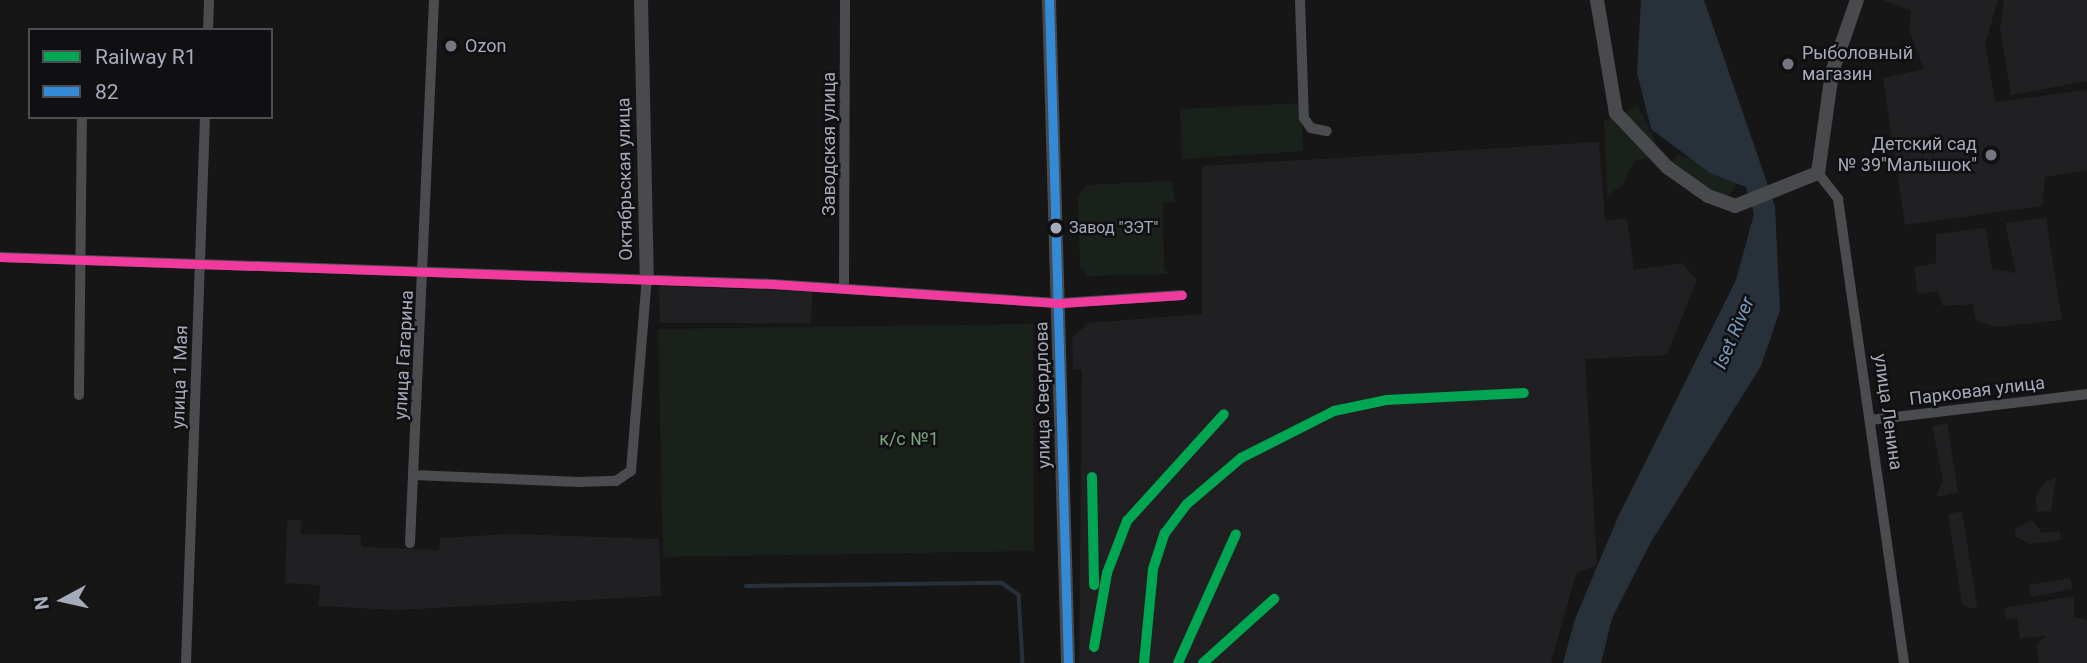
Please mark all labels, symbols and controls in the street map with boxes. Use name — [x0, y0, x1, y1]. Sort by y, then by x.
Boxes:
legend — [28, 28, 273, 119]
place label: Ozon — [465, 35, 506, 57]
marker: Ozon — [443, 38, 459, 54]
place label: Рыболовный магазин — [1802, 43, 1913, 86]
text: Railway R1 — [95, 45, 197, 69]
marker: Рыболовный магазин — [1780, 56, 1796, 72]
street label: Заводская улица — [818, 72, 840, 216]
text: 82 — [95, 80, 119, 104]
street label: Октябрьская улица — [613, 97, 637, 261]
place label: Детский сад № 39"Малышок" — [1838, 134, 1977, 176]
marker: Детский сад № 39"Малышок" — [1983, 147, 1999, 163]
place label: Завод "ЗЭТ" — [1069, 218, 1158, 238]
marker: Завод "ЗЭТ" — [1049, 221, 1063, 235]
street label: улица Гагарина — [390, 290, 418, 420]
water label: Iset River — [1709, 294, 1759, 372]
street label: улица Свердлова — [1031, 321, 1055, 469]
street label: улица 1 Мая — [167, 325, 193, 429]
street label: улица Ленина — [1869, 353, 1907, 471]
street label: Парковая улица — [1908, 372, 2046, 410]
park label: к/с №1 — [879, 428, 939, 450]
north arrow — [28, 565, 98, 635]
text: N — [29, 595, 54, 611]

